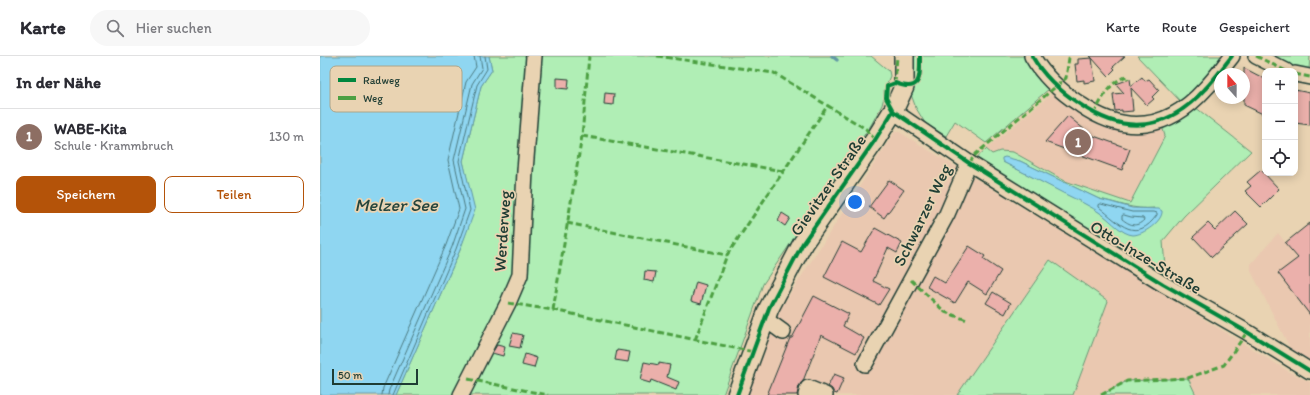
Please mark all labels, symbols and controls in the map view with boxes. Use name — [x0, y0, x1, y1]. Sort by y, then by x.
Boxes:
search box — [90, 10, 370, 46]
text: Karte — [20, 16, 66, 39]
icon: search — [104, 17, 126, 39]
text: Hier suchen — [136, 19, 212, 37]
text: Karte — [1106, 19, 1140, 36]
text: Route — [1162, 19, 1197, 36]
text: Gespeichert — [1219, 19, 1290, 36]
legend — [330, 66, 462, 112]
north arrow — [1214, 68, 1250, 104]
map controls — [1262, 68, 1298, 176]
button: + — [1262, 68, 1298, 104]
text: In der Nähe — [16, 72, 101, 92]
text: Radweg — [363, 74, 400, 87]
text: Weg — [363, 92, 383, 105]
button: − — [1262, 104, 1298, 140]
text: WABE-Kita — [54, 120, 127, 138]
pin: 1 — [1065, 127, 1091, 157]
text: 1 — [26, 129, 32, 144]
text: 130 m — [269, 129, 304, 144]
street label: Gievitzer Straße — [786, 131, 870, 239]
text: Schule · Krammbruch — [54, 138, 173, 153]
button: locate — [1262, 140, 1298, 176]
street label: Schwarzer Weg — [889, 160, 955, 269]
button: Speichern — [16, 176, 156, 213]
button: Teilen — [164, 176, 304, 213]
street label: Werderweg — [489, 189, 515, 272]
your location — [845, 192, 865, 212]
water label: Melzer See — [354, 194, 439, 216]
street label: Otto-Inze-Straße — [1087, 216, 1205, 298]
scale bar — [332, 367, 418, 386]
text: 50 m — [338, 369, 362, 382]

